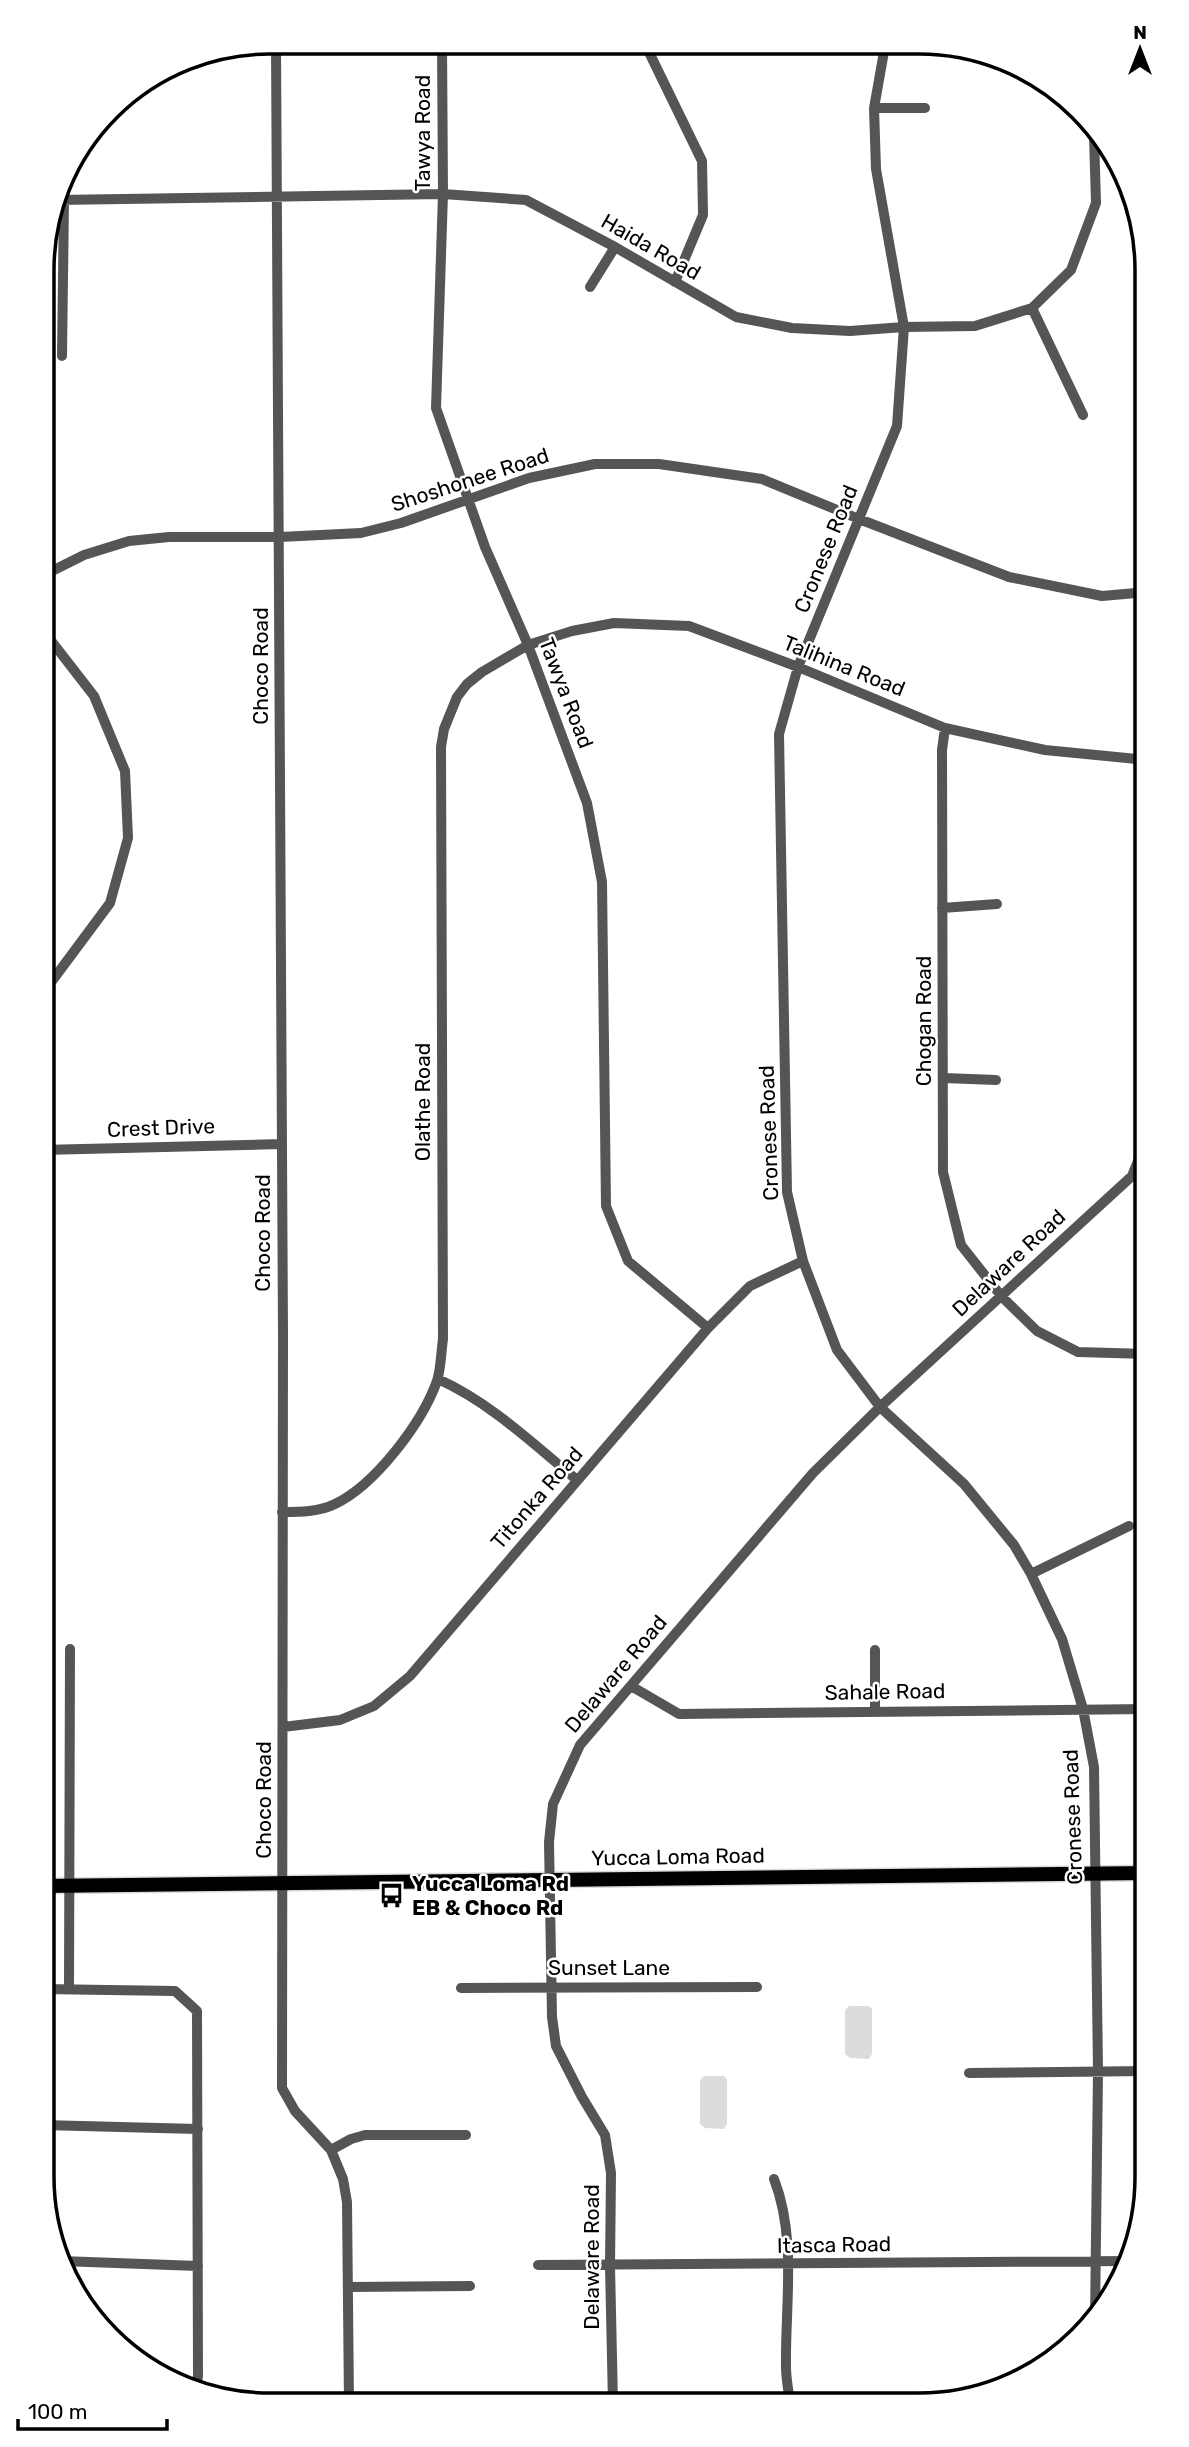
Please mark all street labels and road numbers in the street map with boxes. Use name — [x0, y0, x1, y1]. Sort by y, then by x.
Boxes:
street label: Tawya Road — [410, 75, 435, 191]
street label: Haida Road — [597, 208, 705, 285]
street label: Shoshonee Road — [388, 442, 552, 517]
street label: Cronese Road — [789, 481, 863, 616]
street label: Choco Road — [248, 607, 273, 725]
street label: Talihina Road — [780, 630, 909, 701]
street label: Tawya Road — [534, 634, 599, 752]
street label: Chogan Road — [911, 956, 936, 1086]
street label: Olathe Road — [410, 1043, 435, 1161]
street label: Cronese Road — [754, 1065, 783, 1201]
street label: Crest Drive — [107, 1113, 215, 1142]
street label: Choco Road — [250, 1174, 275, 1292]
street label: Delaware Road — [947, 1204, 1070, 1321]
street label: Titonka Road — [485, 1441, 588, 1554]
street label: Delaware Road — [559, 1610, 672, 1737]
street label: Sahale Road — [824, 1678, 946, 1705]
street label: Choco Road — [251, 1741, 276, 1859]
street label: Cronese Road — [1058, 1749, 1087, 1885]
street label: Yucca Loma Road — [591, 1842, 765, 1871]
street label: Sunset Lane — [548, 1955, 670, 1980]
street label: Delaware Road — [579, 2184, 604, 2330]
street label: Itasca Road — [777, 2231, 891, 2258]

